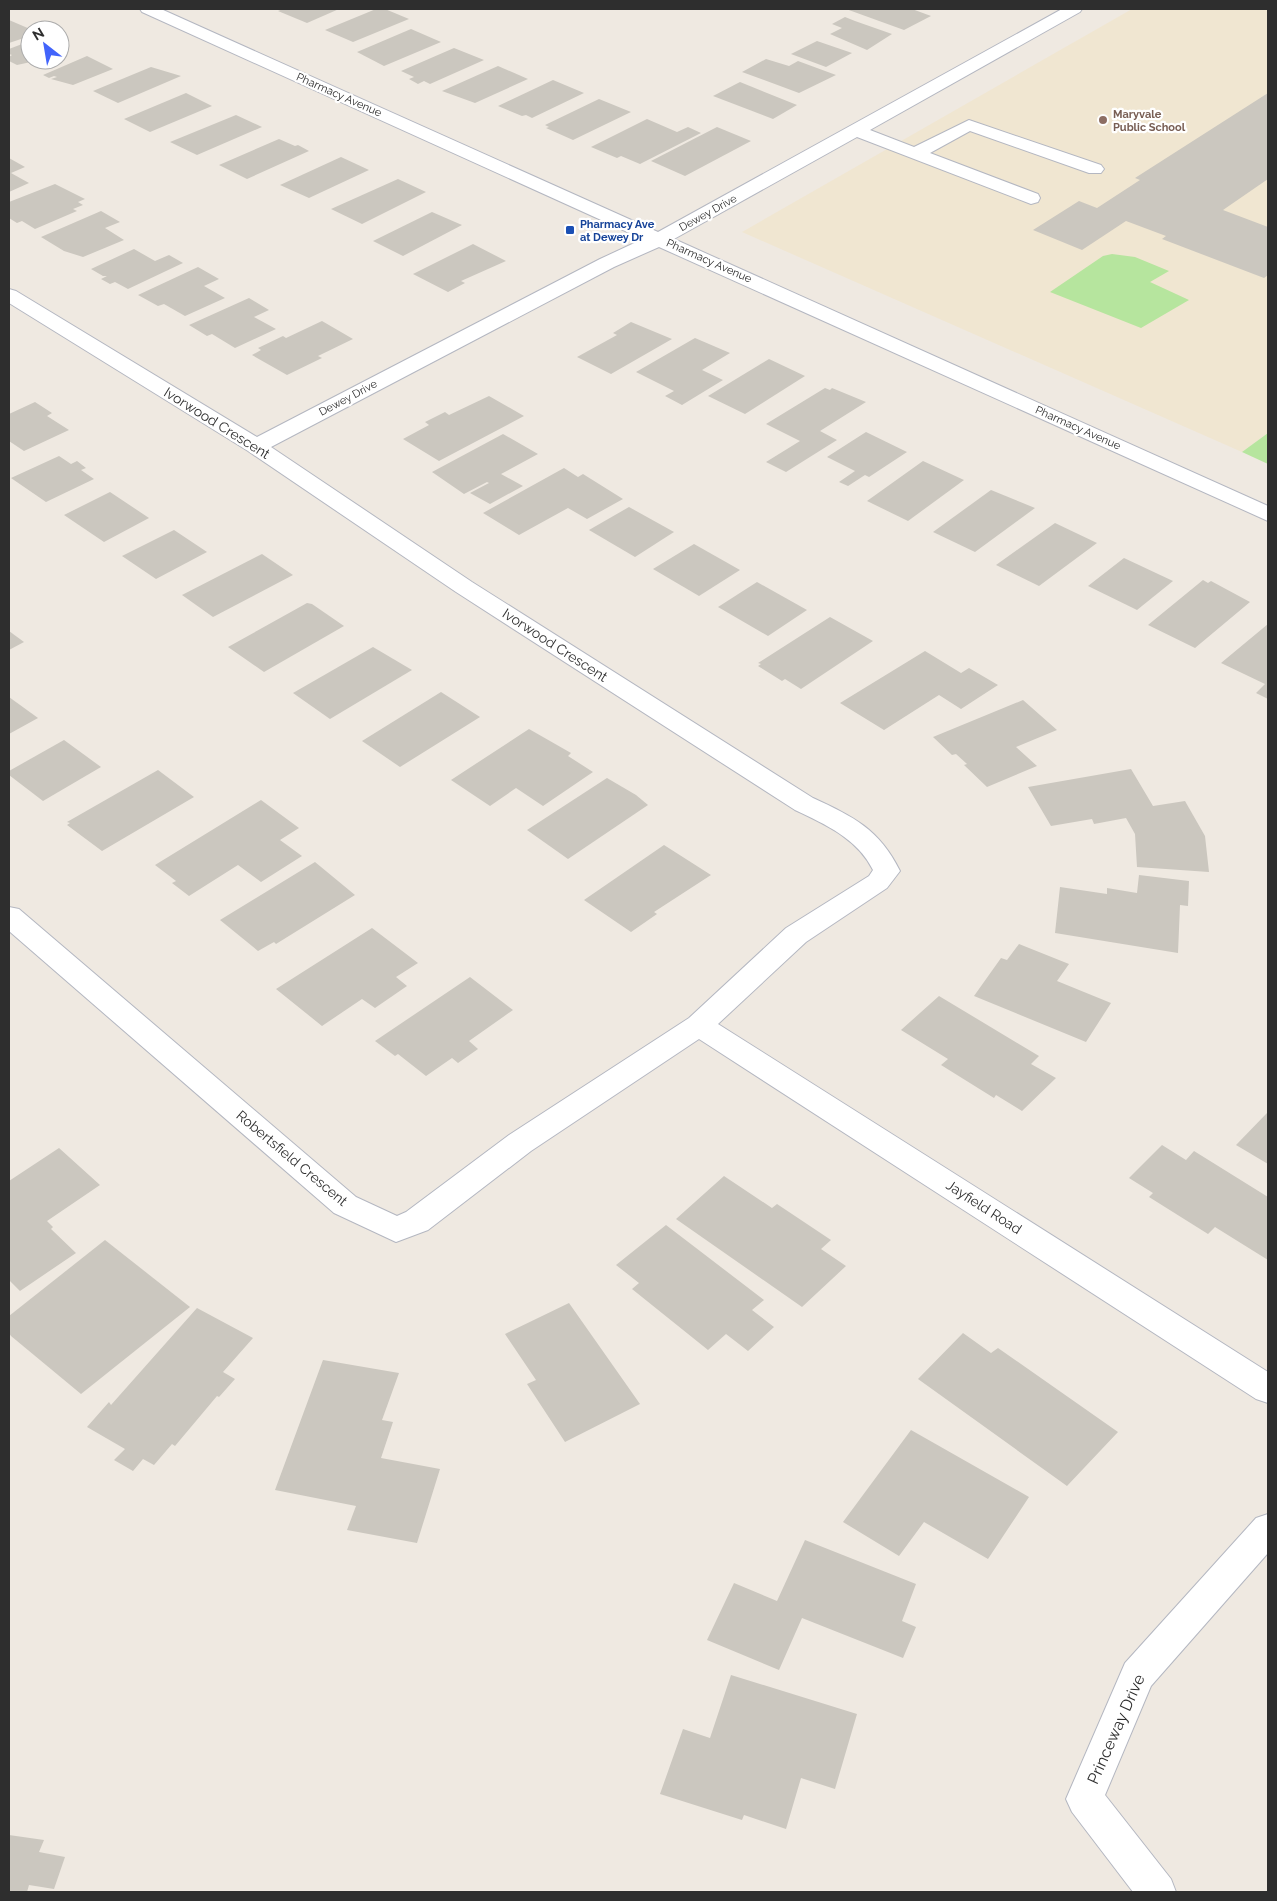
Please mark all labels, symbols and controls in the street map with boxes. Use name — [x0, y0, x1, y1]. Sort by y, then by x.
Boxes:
north arrow — [20, 20, 70, 70]
text: N — [30, 24, 47, 43]
street label: Pharmacy Avenue — [294, 70, 384, 120]
place label: Maryvale Public School — [1113, 108, 1186, 134]
marker: Maryvale Public School — [1097, 114, 1109, 126]
street label: Dewey Drive — [677, 192, 740, 234]
place label: Pharmacy Ave at Dewey Dr — [580, 218, 655, 244]
marker: Pharmacy Ave at Dewey Dr — [564, 224, 576, 236]
street label: Pharmacy Avenue — [664, 236, 754, 286]
street label: Dewey Drive — [317, 377, 380, 419]
street label: Ivorwood Crescent — [161, 384, 273, 462]
street label: Pharmacy Avenue — [1033, 403, 1123, 453]
street label: Ivorwood Crescent — [500, 605, 611, 685]
street label: Robertsfield Crescent — [233, 1107, 351, 1209]
street label: Jayfield Road — [943, 1177, 1025, 1237]
street label: Princeway Drive — [1083, 1671, 1149, 1787]

